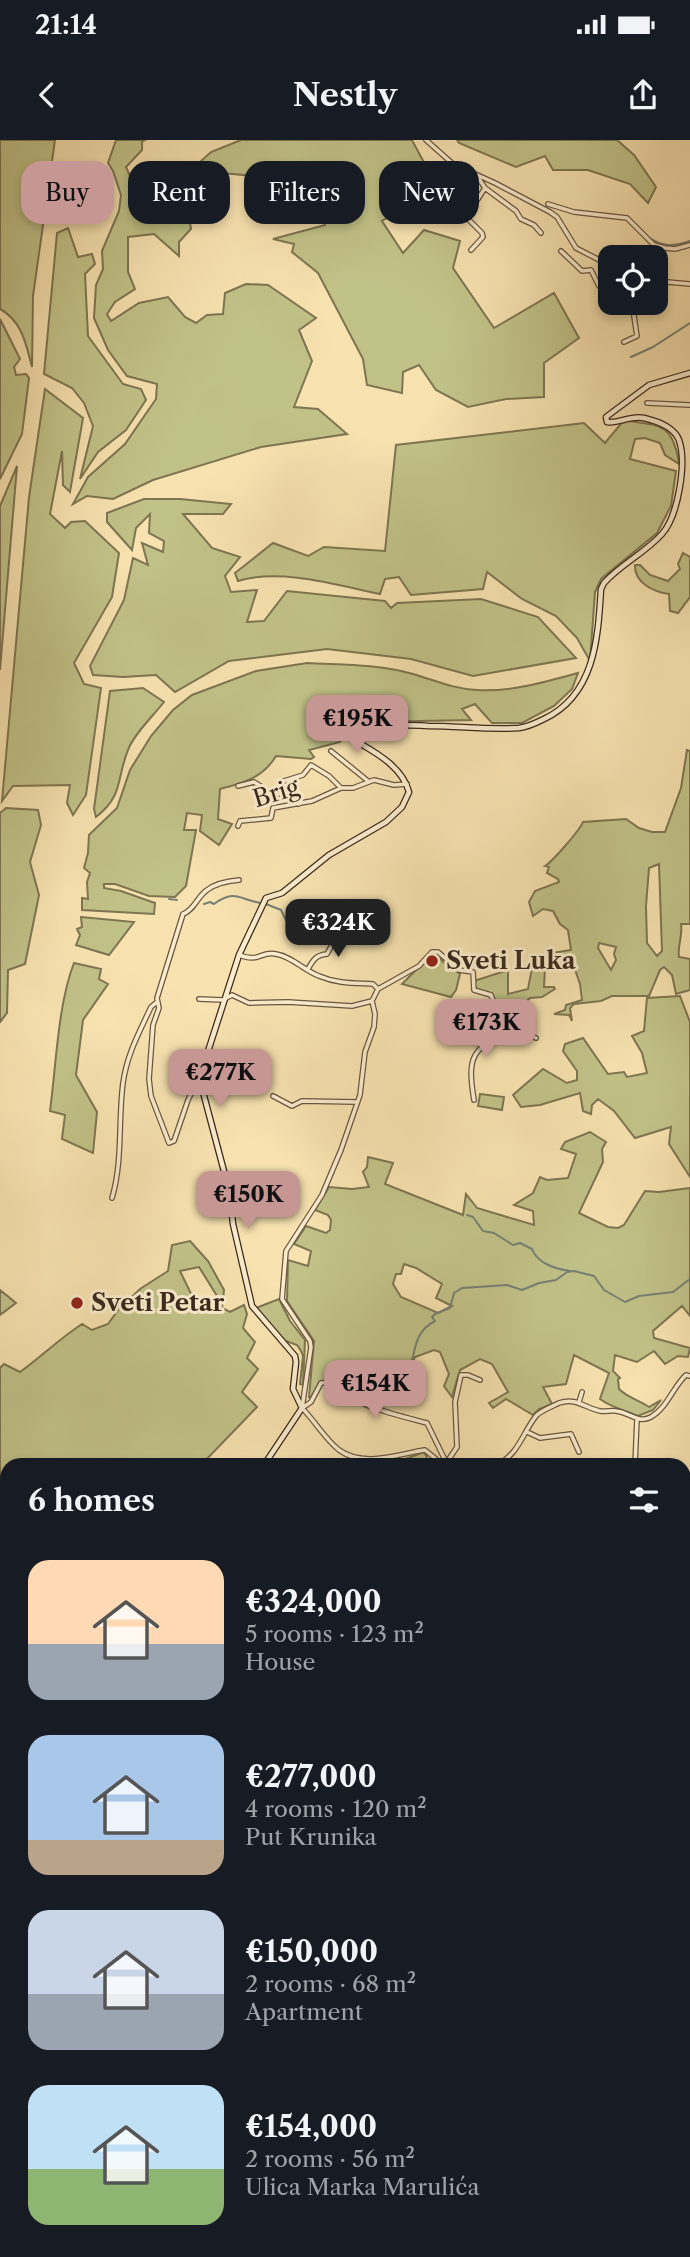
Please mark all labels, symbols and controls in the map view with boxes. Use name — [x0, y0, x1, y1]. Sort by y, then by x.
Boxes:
text: 21:14 — [35, 9, 97, 41]
text: Nestly — [293, 75, 397, 114]
icon: back — [28, 76, 66, 114]
icon: share — [624, 76, 662, 114]
chip: Buy — [21, 161, 114, 224]
chip: Rent — [128, 161, 230, 224]
chip: Filters — [244, 161, 365, 224]
chip: New — [379, 161, 479, 224]
map controls — [598, 245, 668, 315]
button: locate — [598, 245, 668, 315]
pin: €195K — [308, 696, 406, 755]
text: €195K — [322, 704, 392, 732]
street label: Brig — [249, 772, 303, 813]
pin: €324K — [289, 900, 387, 959]
text: €324K — [301, 908, 375, 936]
place label: Sveti Luka — [446, 946, 577, 975]
marker: Sveti Luka — [424, 953, 440, 969]
pin: €173K — [437, 1000, 535, 1059]
text: €173K — [452, 1008, 520, 1036]
pin: €277K — [171, 1049, 269, 1109]
text: €277K — [185, 1058, 255, 1086]
pin: €150K — [199, 1172, 297, 1231]
text: €150K — [213, 1180, 283, 1208]
place label: Sveti Petar — [91, 1288, 225, 1317]
marker: Sveti Petar — [69, 1295, 85, 1311]
pin: €154K — [326, 1360, 424, 1420]
text: €154K — [340, 1369, 410, 1397]
icon: filters — [625, 1481, 663, 1519]
text: 6 homes — [28, 1482, 155, 1519]
text: €324,000 — [245, 1583, 382, 1620]
icon: home — [84, 1588, 168, 1672]
text: 5 rooms · 123 m² — [245, 1620, 424, 1648]
text: House — [245, 1648, 315, 1676]
text: €277,000 — [245, 1758, 377, 1795]
icon: home — [84, 1763, 168, 1847]
text: 4 rooms · 120 m² — [245, 1795, 427, 1823]
text: Put Krunika — [245, 1823, 377, 1851]
text: €150,000 — [245, 1933, 378, 1970]
icon: home — [84, 1938, 168, 2022]
text: 2 rooms · 68 m² — [245, 1970, 416, 1998]
text: Apartment — [245, 1998, 363, 2026]
text: €154,000 — [245, 2108, 377, 2145]
icon: home — [84, 2113, 168, 2197]
text: 2 rooms · 56 m² — [245, 2145, 415, 2173]
text: Ulica Marka Marulića — [245, 2173, 480, 2201]

